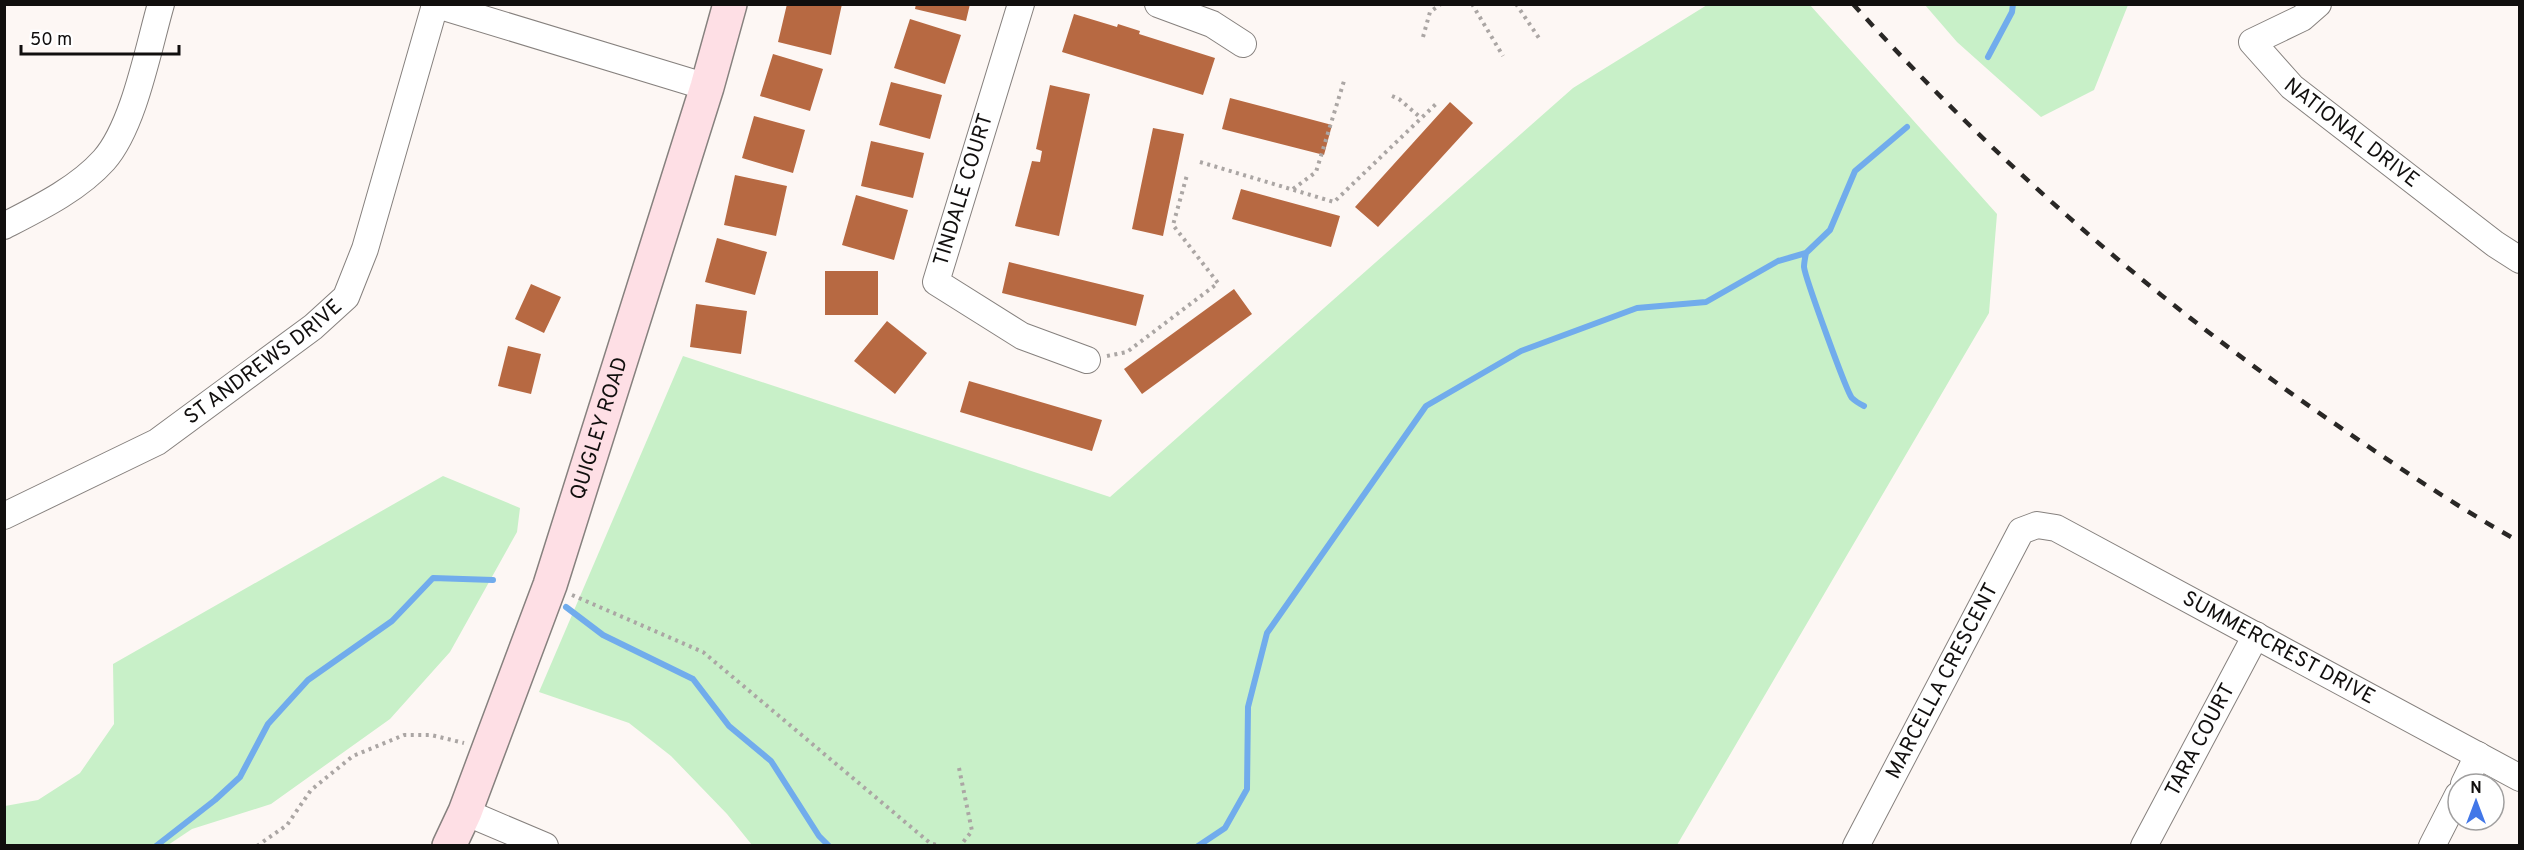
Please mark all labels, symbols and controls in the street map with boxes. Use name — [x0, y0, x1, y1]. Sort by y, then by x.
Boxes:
scale bar — [21, 18, 178, 56]
text: 50 m — [30, 29, 72, 52]
street label: NATIONAL DRIVE — [2278, 72, 2425, 194]
street label: TINDALE COURT — [928, 110, 1000, 270]
street label: ST ANDREWS DRIVE — [179, 293, 348, 431]
street label: QUIGLEY ROAD — [564, 354, 634, 503]
street label: MARCELLA CRESCENT — [1880, 579, 2005, 784]
street label: SUMMERCREST DRIVE — [2178, 585, 2380, 711]
street label: TARA COURT — [2159, 679, 2241, 801]
north arrow — [2446, 772, 2506, 832]
text: N — [2470, 779, 2482, 799]

